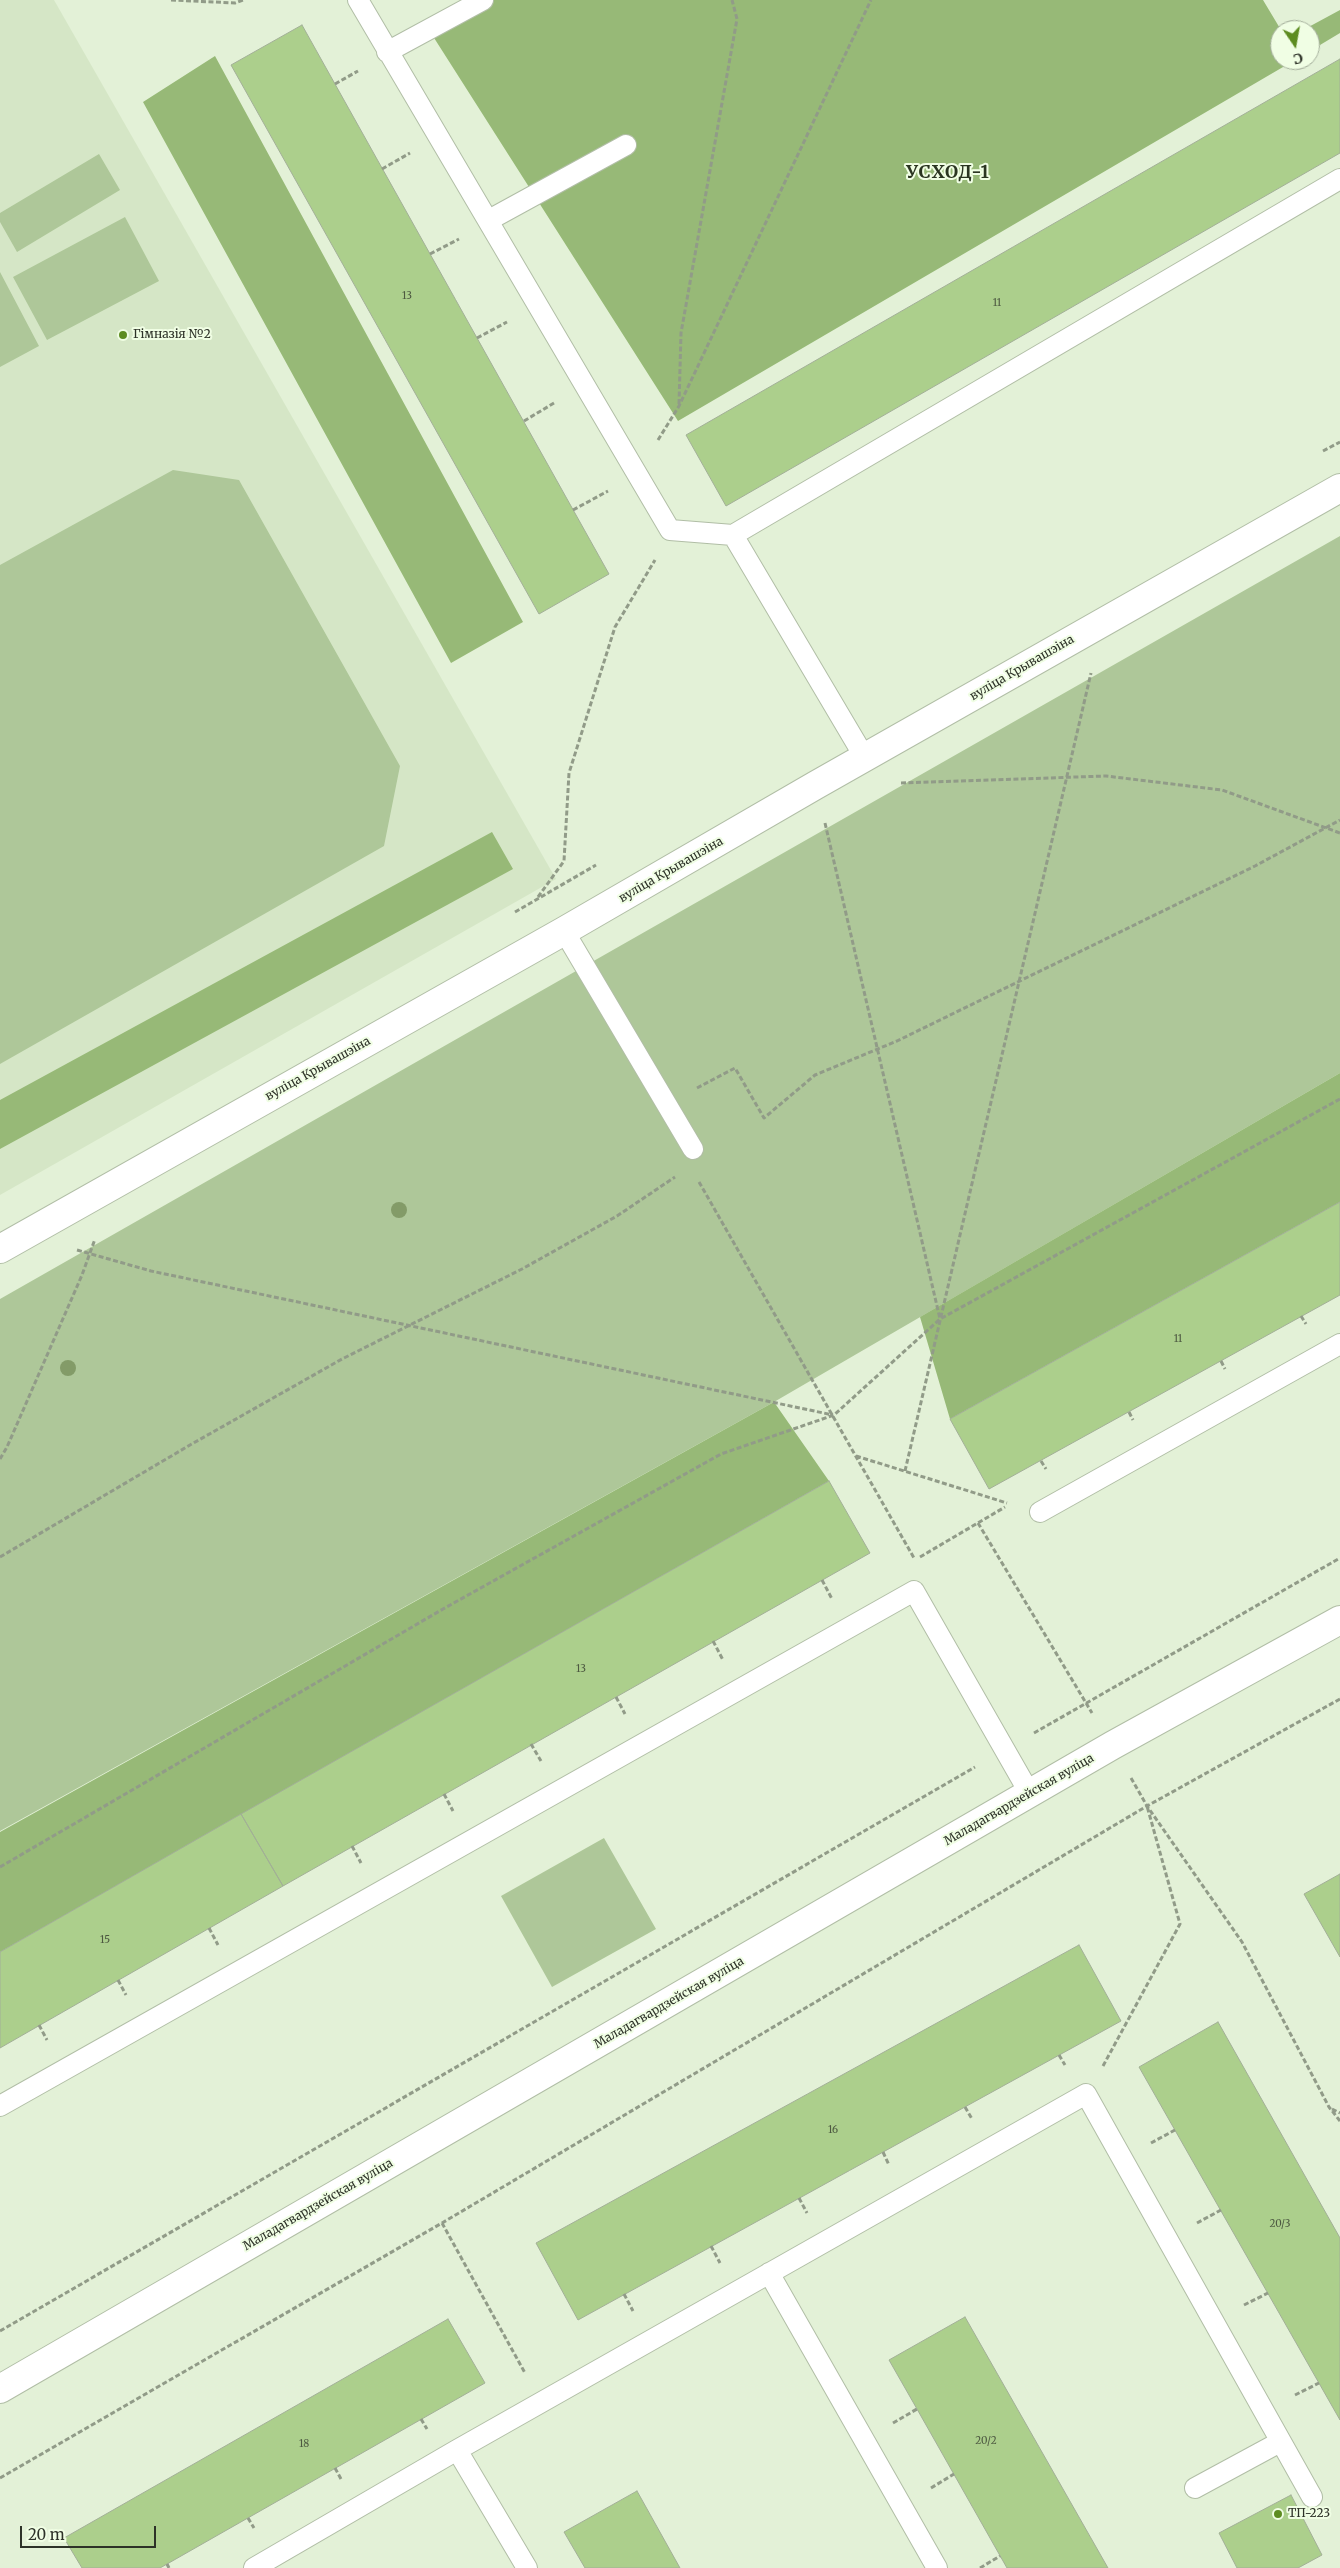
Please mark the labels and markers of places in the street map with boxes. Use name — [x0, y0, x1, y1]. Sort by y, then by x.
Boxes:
place label: Гімназія №2 — [133, 328, 211, 342]
marker: Гімназія №2 — [117, 329, 129, 341]
place label: ТП-223 — [1288, 2507, 1330, 2521]
marker: ТП-223 — [1272, 2508, 1284, 2520]

